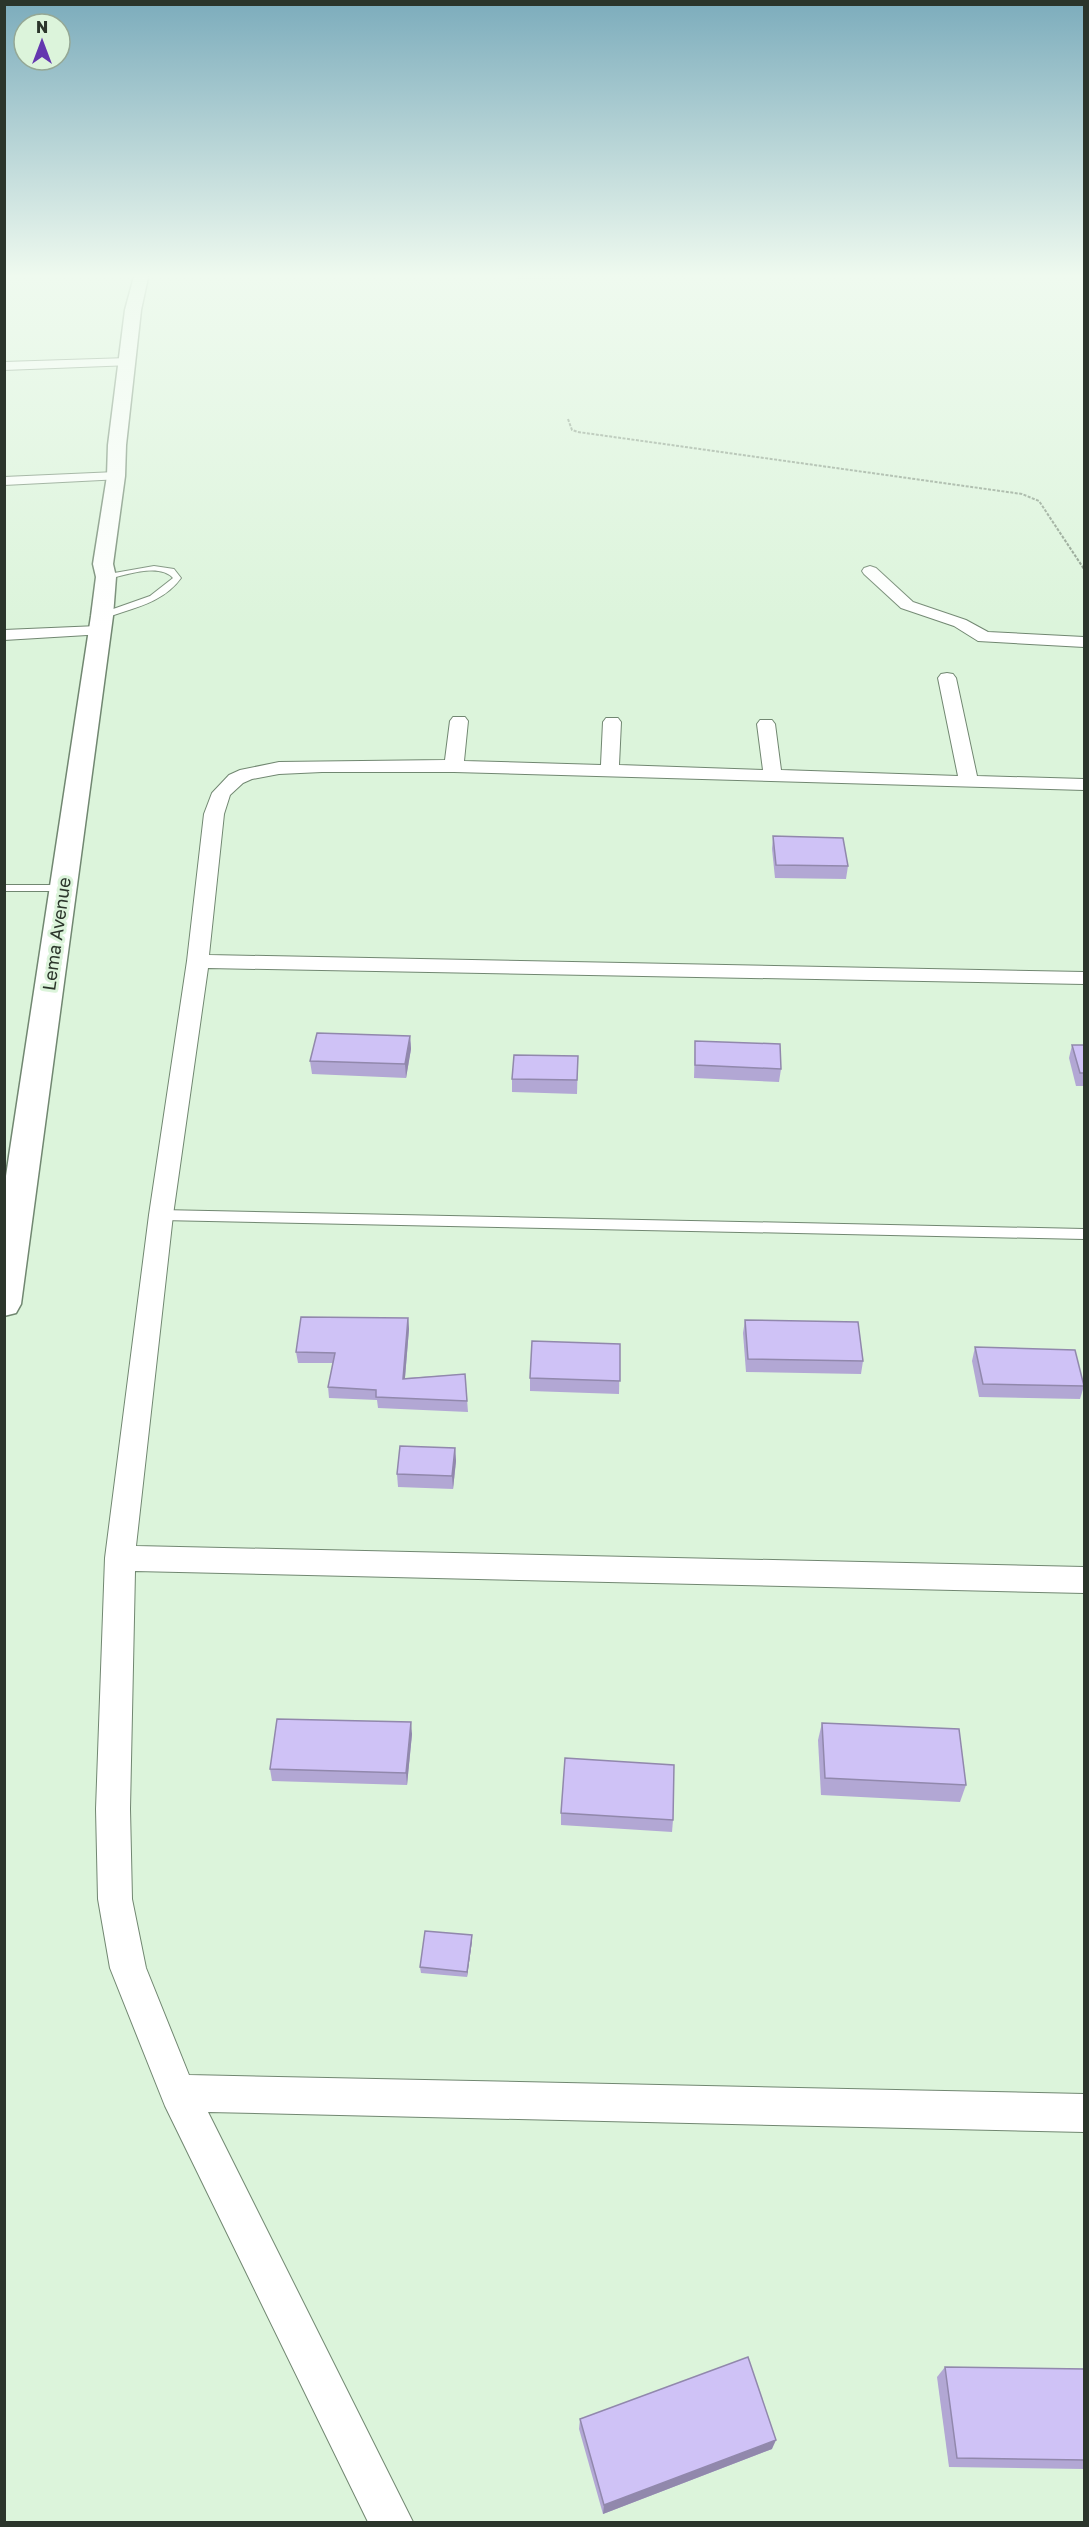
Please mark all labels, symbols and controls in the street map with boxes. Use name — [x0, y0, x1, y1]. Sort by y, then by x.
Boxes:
north arrow — [12, 12, 72, 72]
text: N — [36, 17, 48, 37]
street label: Lema Avenue — [37, 876, 75, 992]

